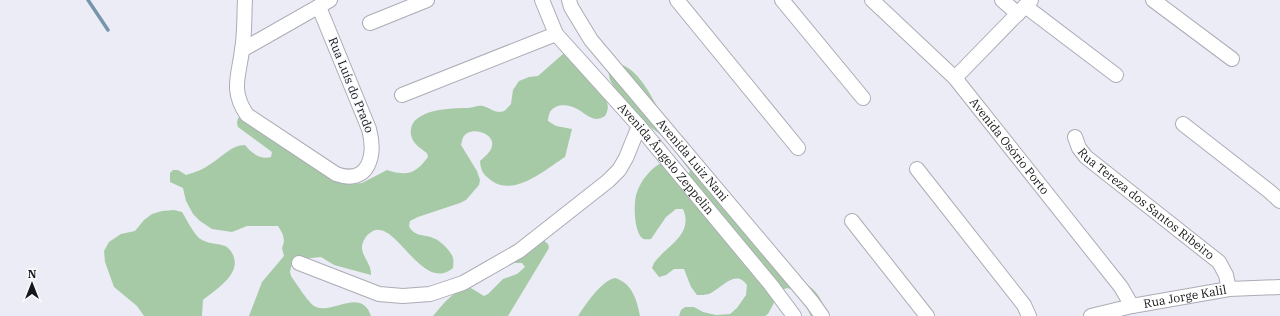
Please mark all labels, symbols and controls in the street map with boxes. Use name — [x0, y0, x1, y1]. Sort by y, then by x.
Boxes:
street label: Rua Luís do Prado — [325, 35, 378, 135]
street label: Avenida Osório Porto — [967, 95, 1053, 197]
street label: Avenida Ângelo Zeppelin — [615, 100, 717, 218]
street label: Avenida Luiz Nani — [654, 116, 732, 204]
street label: Rua Tereza dos Santos Ribeiro — [1075, 145, 1218, 263]
north arrow — [12, 264, 52, 304]
text: N — [28, 267, 37, 281]
street label: Rua Jorge Kalil — [1142, 282, 1228, 311]

